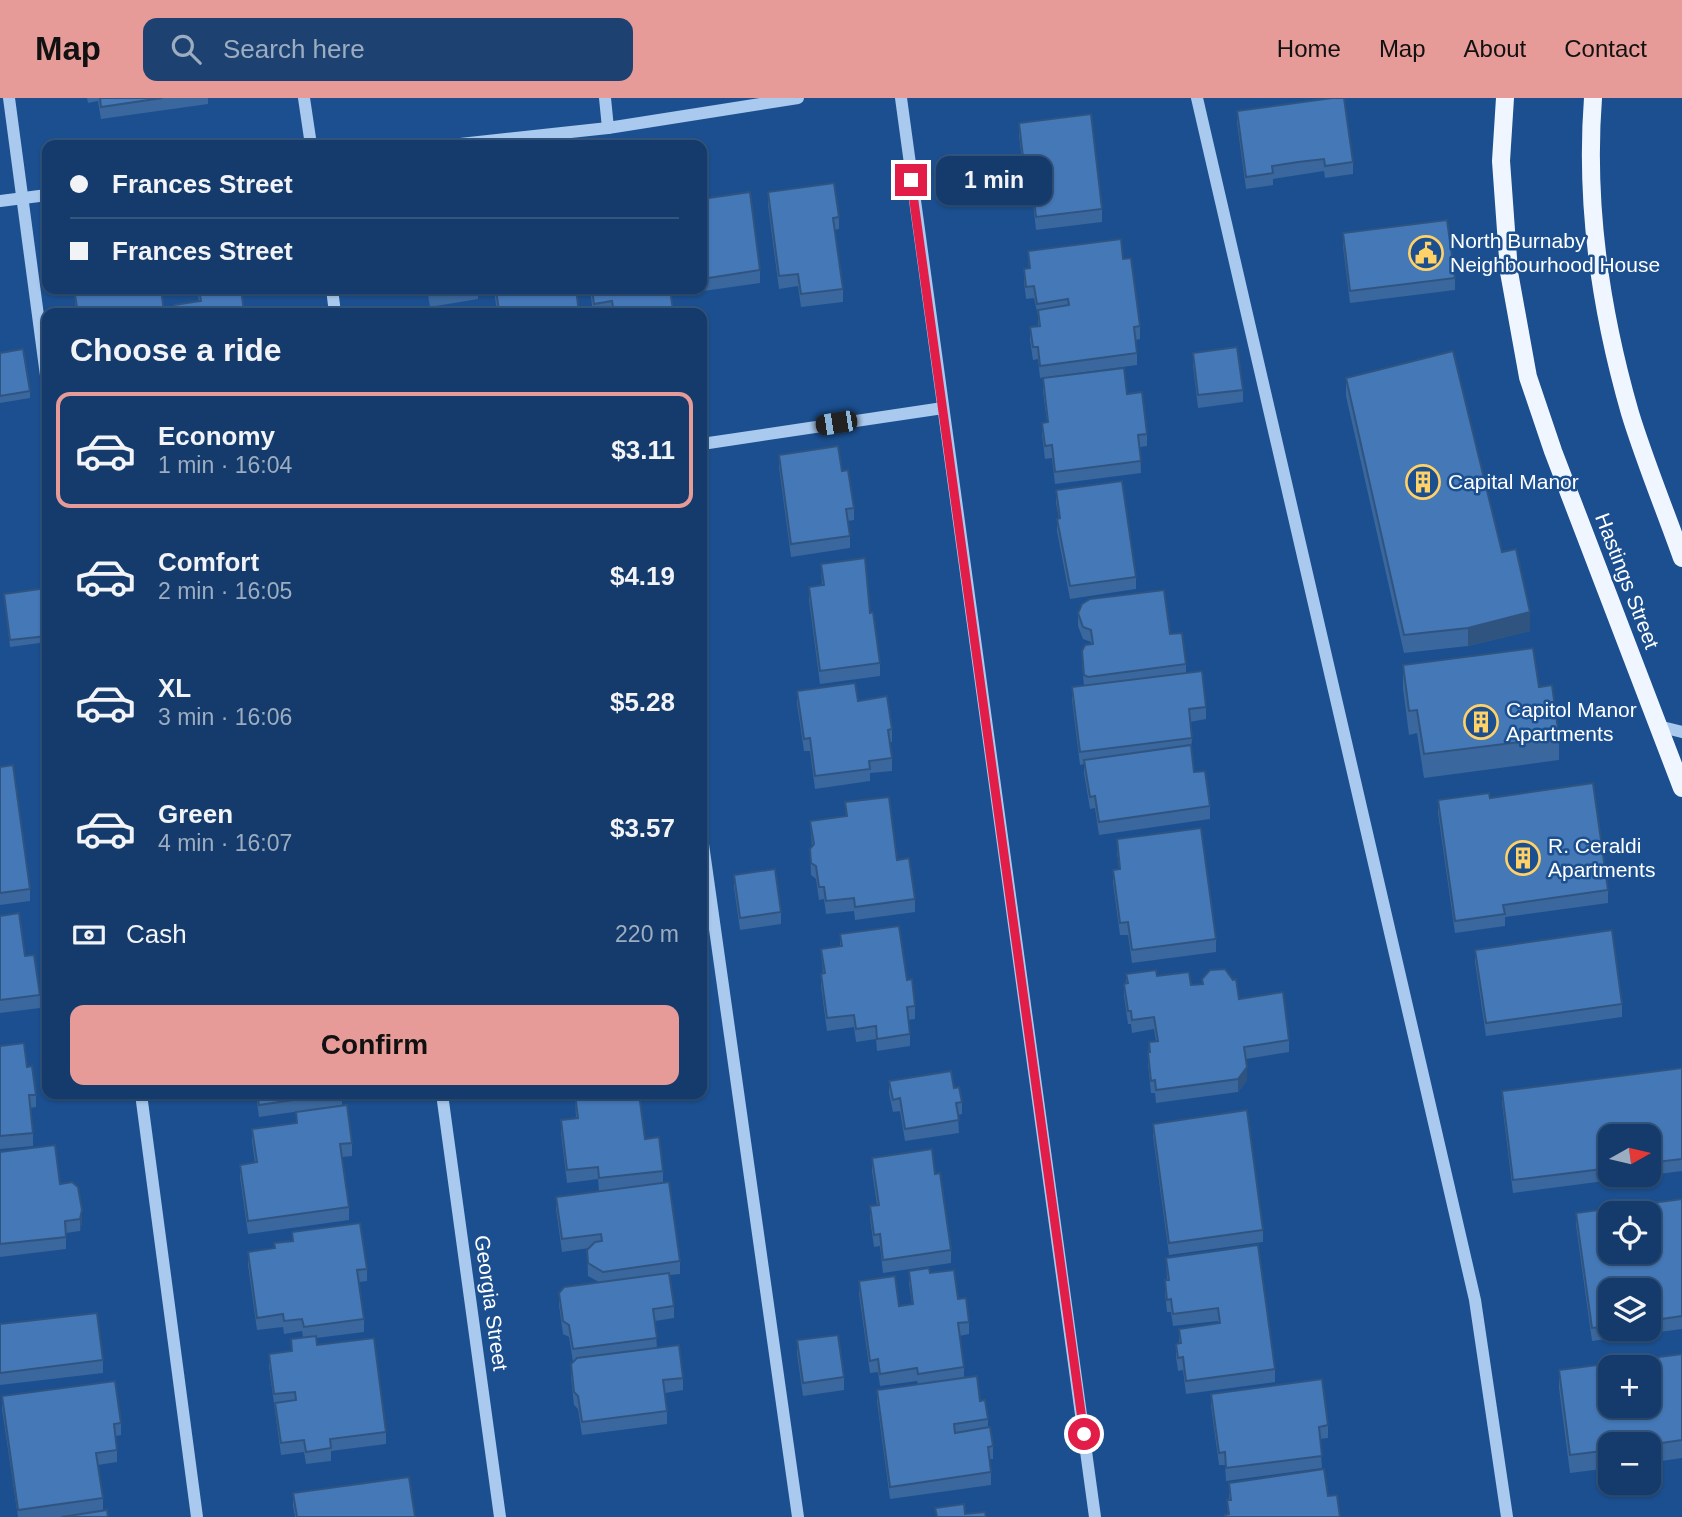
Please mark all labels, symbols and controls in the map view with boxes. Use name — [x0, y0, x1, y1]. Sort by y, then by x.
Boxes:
search box — [143, 18, 633, 81]
text: Map — [35, 30, 101, 67]
icon: search — [167, 30, 205, 68]
text: Search here — [223, 34, 365, 64]
text: Home — [1277, 35, 1341, 62]
text: Map — [1379, 35, 1426, 62]
text: About — [1464, 35, 1526, 62]
text: Contact — [1564, 35, 1647, 62]
callout: 1 min — [936, 155, 1051, 204]
route end — [895, 164, 927, 196]
text: 1 min — [964, 167, 1024, 193]
text: Frances Street — [112, 169, 293, 199]
place label: North Burnaby Neighbourhood House — [1450, 229, 1660, 276]
public building icon: North Burnaby Neighbourhood House — [1407, 234, 1445, 272]
text: Frances Street — [112, 236, 293, 266]
text: Choose a ride — [70, 332, 282, 368]
car — [814, 409, 859, 437]
icon: car — [74, 419, 137, 482]
text: Economy — [158, 421, 275, 451]
text: $3.11 — [611, 435, 675, 465]
text: 1 min · 16:04 — [158, 452, 292, 478]
building icon: Capital Manor — [1404, 463, 1442, 501]
place label: Capital Manor — [1448, 470, 1579, 493]
street label: Hastings Street — [1591, 510, 1664, 652]
icon: car — [74, 545, 137, 608]
text: Comfort — [158, 547, 259, 577]
text: $4.19 — [610, 561, 675, 591]
text: 2 min · 16:05 — [158, 578, 292, 604]
icon: car — [74, 671, 137, 734]
text: XL — [158, 673, 191, 703]
text: $5.28 — [610, 687, 675, 717]
place label: Capitol Manor Apartments — [1506, 698, 1637, 745]
building icon: Capitol Manor Apartments — [1462, 703, 1500, 741]
text: 3 min · 16:06 — [158, 704, 292, 730]
icon: car — [74, 797, 137, 860]
text: Green — [158, 799, 233, 829]
text: $3.57 — [610, 813, 675, 843]
text: 4 min · 16:07 — [158, 830, 292, 856]
place label: R. Ceraldi Apartments — [1548, 834, 1655, 881]
building icon: R. Ceraldi Apartments — [1504, 839, 1542, 877]
icon: cash — [70, 916, 108, 954]
text: Cash — [126, 919, 187, 949]
text: 220 m — [615, 921, 679, 947]
button: Confirm — [70, 1005, 679, 1085]
north arrow — [1598, 1124, 1661, 1186]
map controls — [1598, 1124, 1661, 1495]
button: locate — [1598, 1201, 1661, 1264]
street label: Georgia Street — [471, 1234, 512, 1372]
button: layers — [1598, 1278, 1661, 1341]
button: + — [1598, 1355, 1661, 1418]
route start — [1068, 1418, 1100, 1450]
button: − — [1598, 1432, 1661, 1495]

